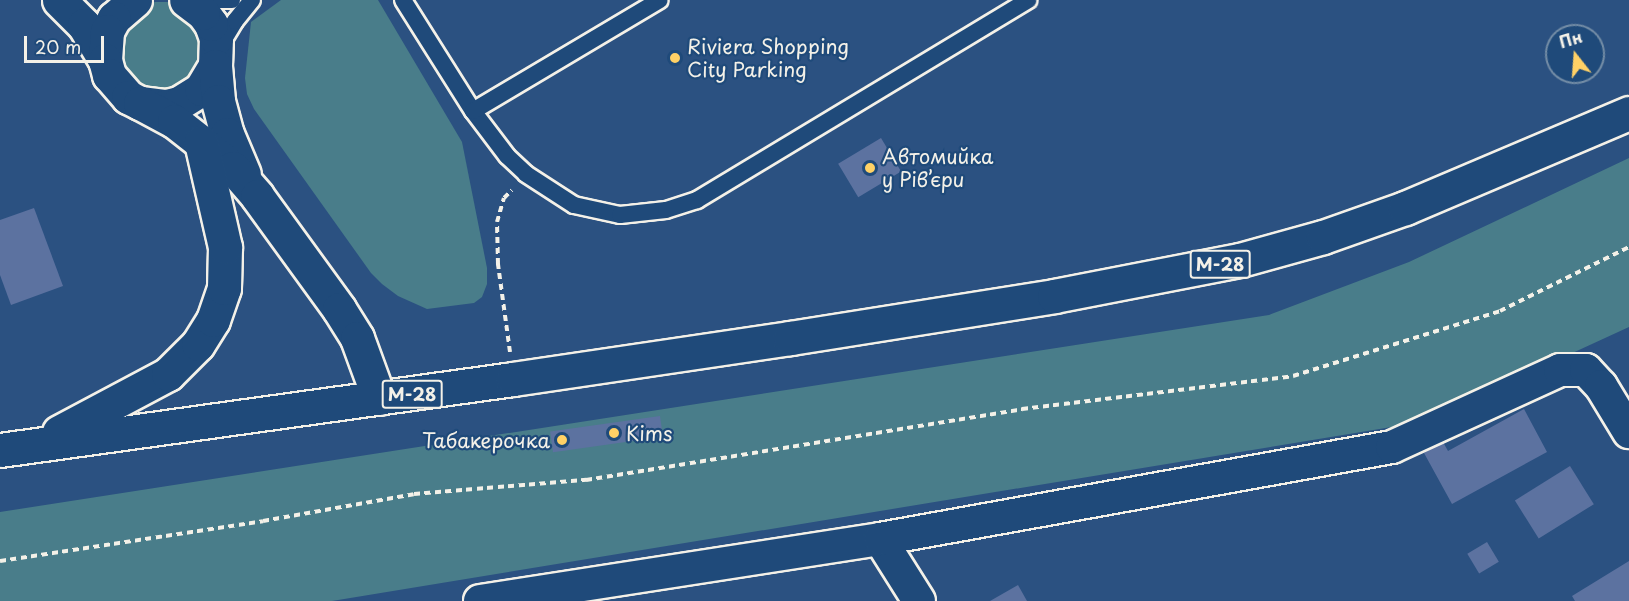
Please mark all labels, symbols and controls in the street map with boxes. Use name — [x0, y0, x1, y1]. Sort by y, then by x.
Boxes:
scale bar — [27, 24, 106, 62]
north arrow — [1545, 24, 1605, 84]
text: Пн — [1556, 24, 1585, 54]
text: 20 m — [35, 33, 81, 60]
place label: Riviera Shopping City Parking — [687, 34, 850, 81]
marker: Riviera Shopping City Parking — [668, 51, 682, 65]
place label: Автомийка у Рівʼєри — [882, 144, 993, 191]
marker: Автомийка у Рівʼєри — [863, 161, 877, 175]
road number: М-28 — [1188, 249, 1252, 279]
road number: М-28 — [380, 379, 444, 409]
place label: Kims — [626, 421, 672, 445]
marker: Kims — [607, 426, 621, 440]
place label: Табакерочка — [422, 428, 550, 452]
marker: Табакерочка — [555, 433, 569, 447]

